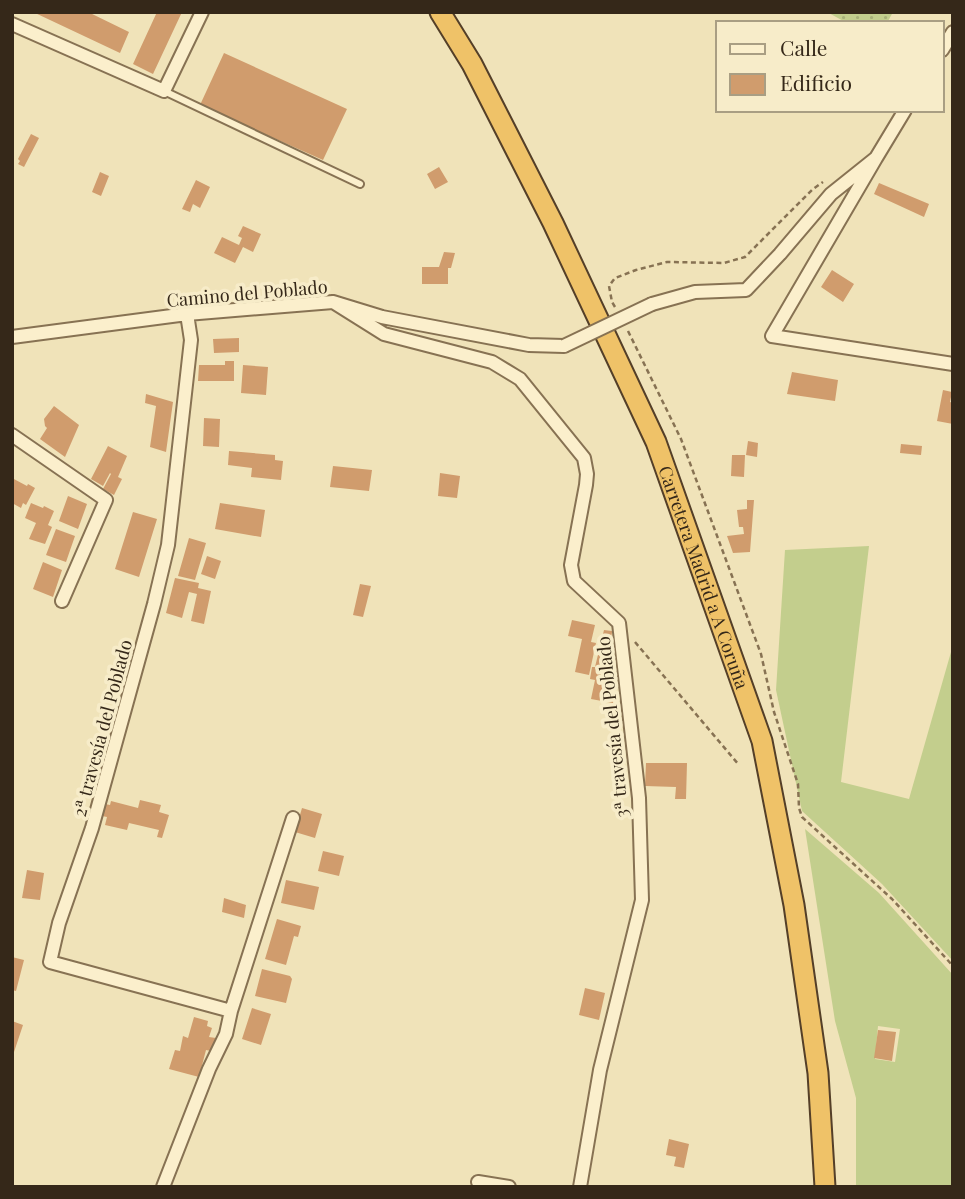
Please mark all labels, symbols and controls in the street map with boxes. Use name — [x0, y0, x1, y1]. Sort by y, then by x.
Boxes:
legend — [716, 21, 944, 112]
text: Calle — [780, 33, 827, 61]
text: Edificio — [780, 68, 852, 96]
street label: Camino del Poblado — [166, 274, 329, 312]
street label: Carretera Madrid a A Coruña — [653, 462, 755, 692]
street label: 3ª travesía del Poblado — [591, 635, 633, 819]
street label: 2ª travesía del Poblado — [67, 637, 137, 819]

